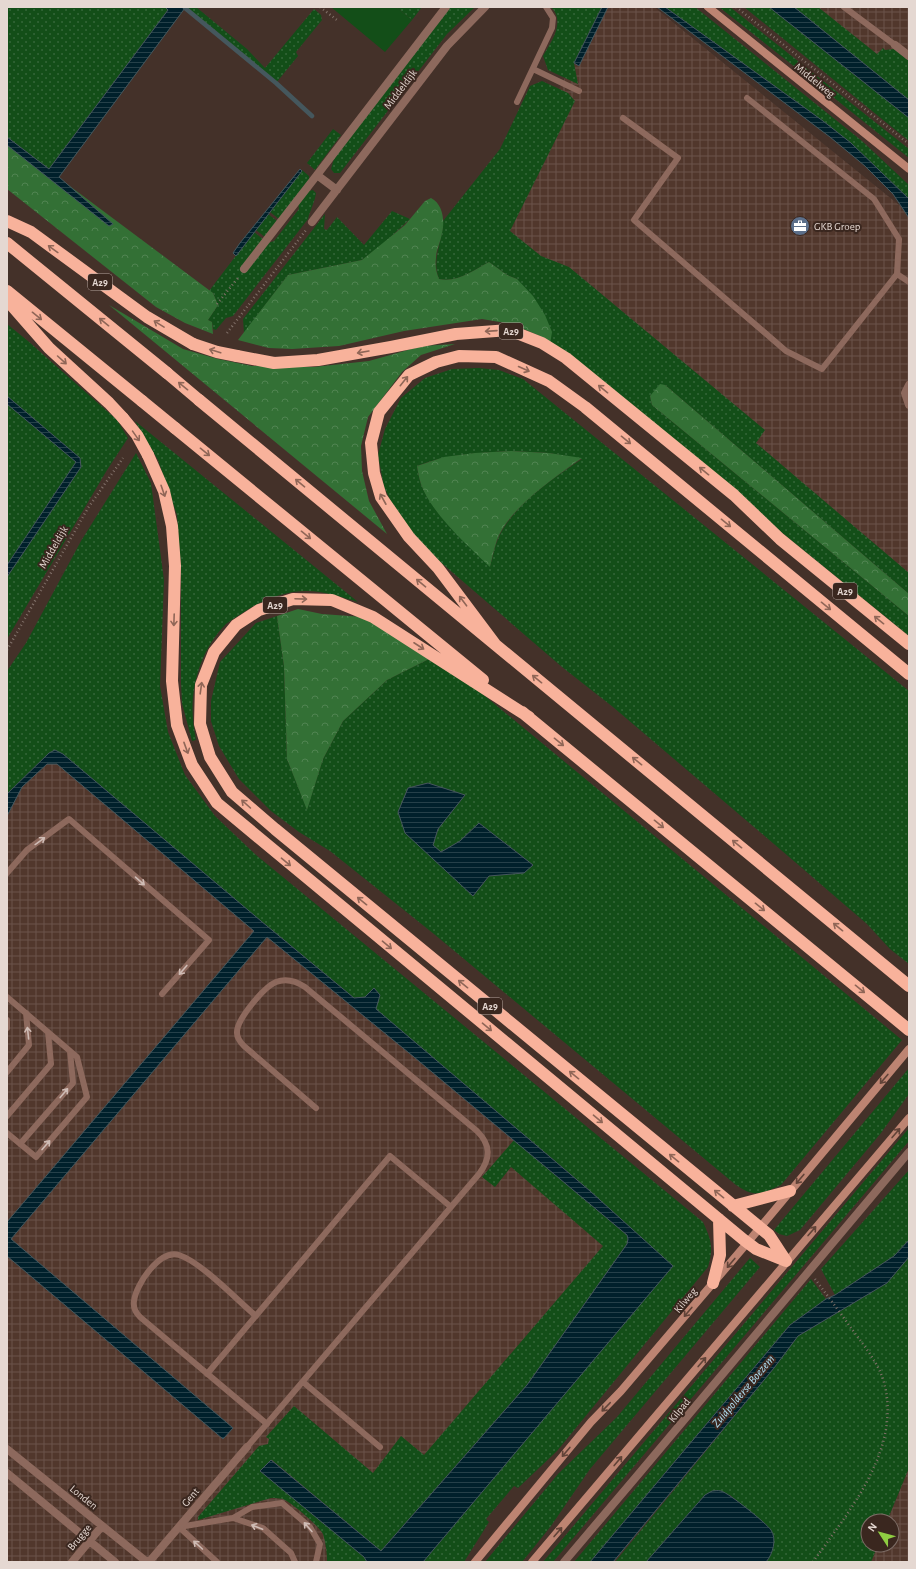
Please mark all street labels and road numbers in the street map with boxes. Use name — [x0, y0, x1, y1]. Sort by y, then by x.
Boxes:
street label: Middelweg — [793, 61, 837, 100]
street label: Middeldijk — [382, 67, 419, 111]
road number: A29 — [88, 274, 112, 290]
road number: A29 — [499, 323, 523, 339]
street label: Middeldijk — [37, 524, 70, 570]
road number: A29 — [833, 583, 857, 599]
road number: A29 — [263, 597, 287, 613]
road number: A29 — [478, 998, 502, 1014]
street label: Kilweg — [672, 1285, 699, 1315]
street label: Kilpad — [666, 1396, 693, 1425]
street label: Londen — [68, 1483, 100, 1512]
street label: Gent — [180, 1486, 202, 1509]
street label: Brugge — [65, 1522, 93, 1553]

